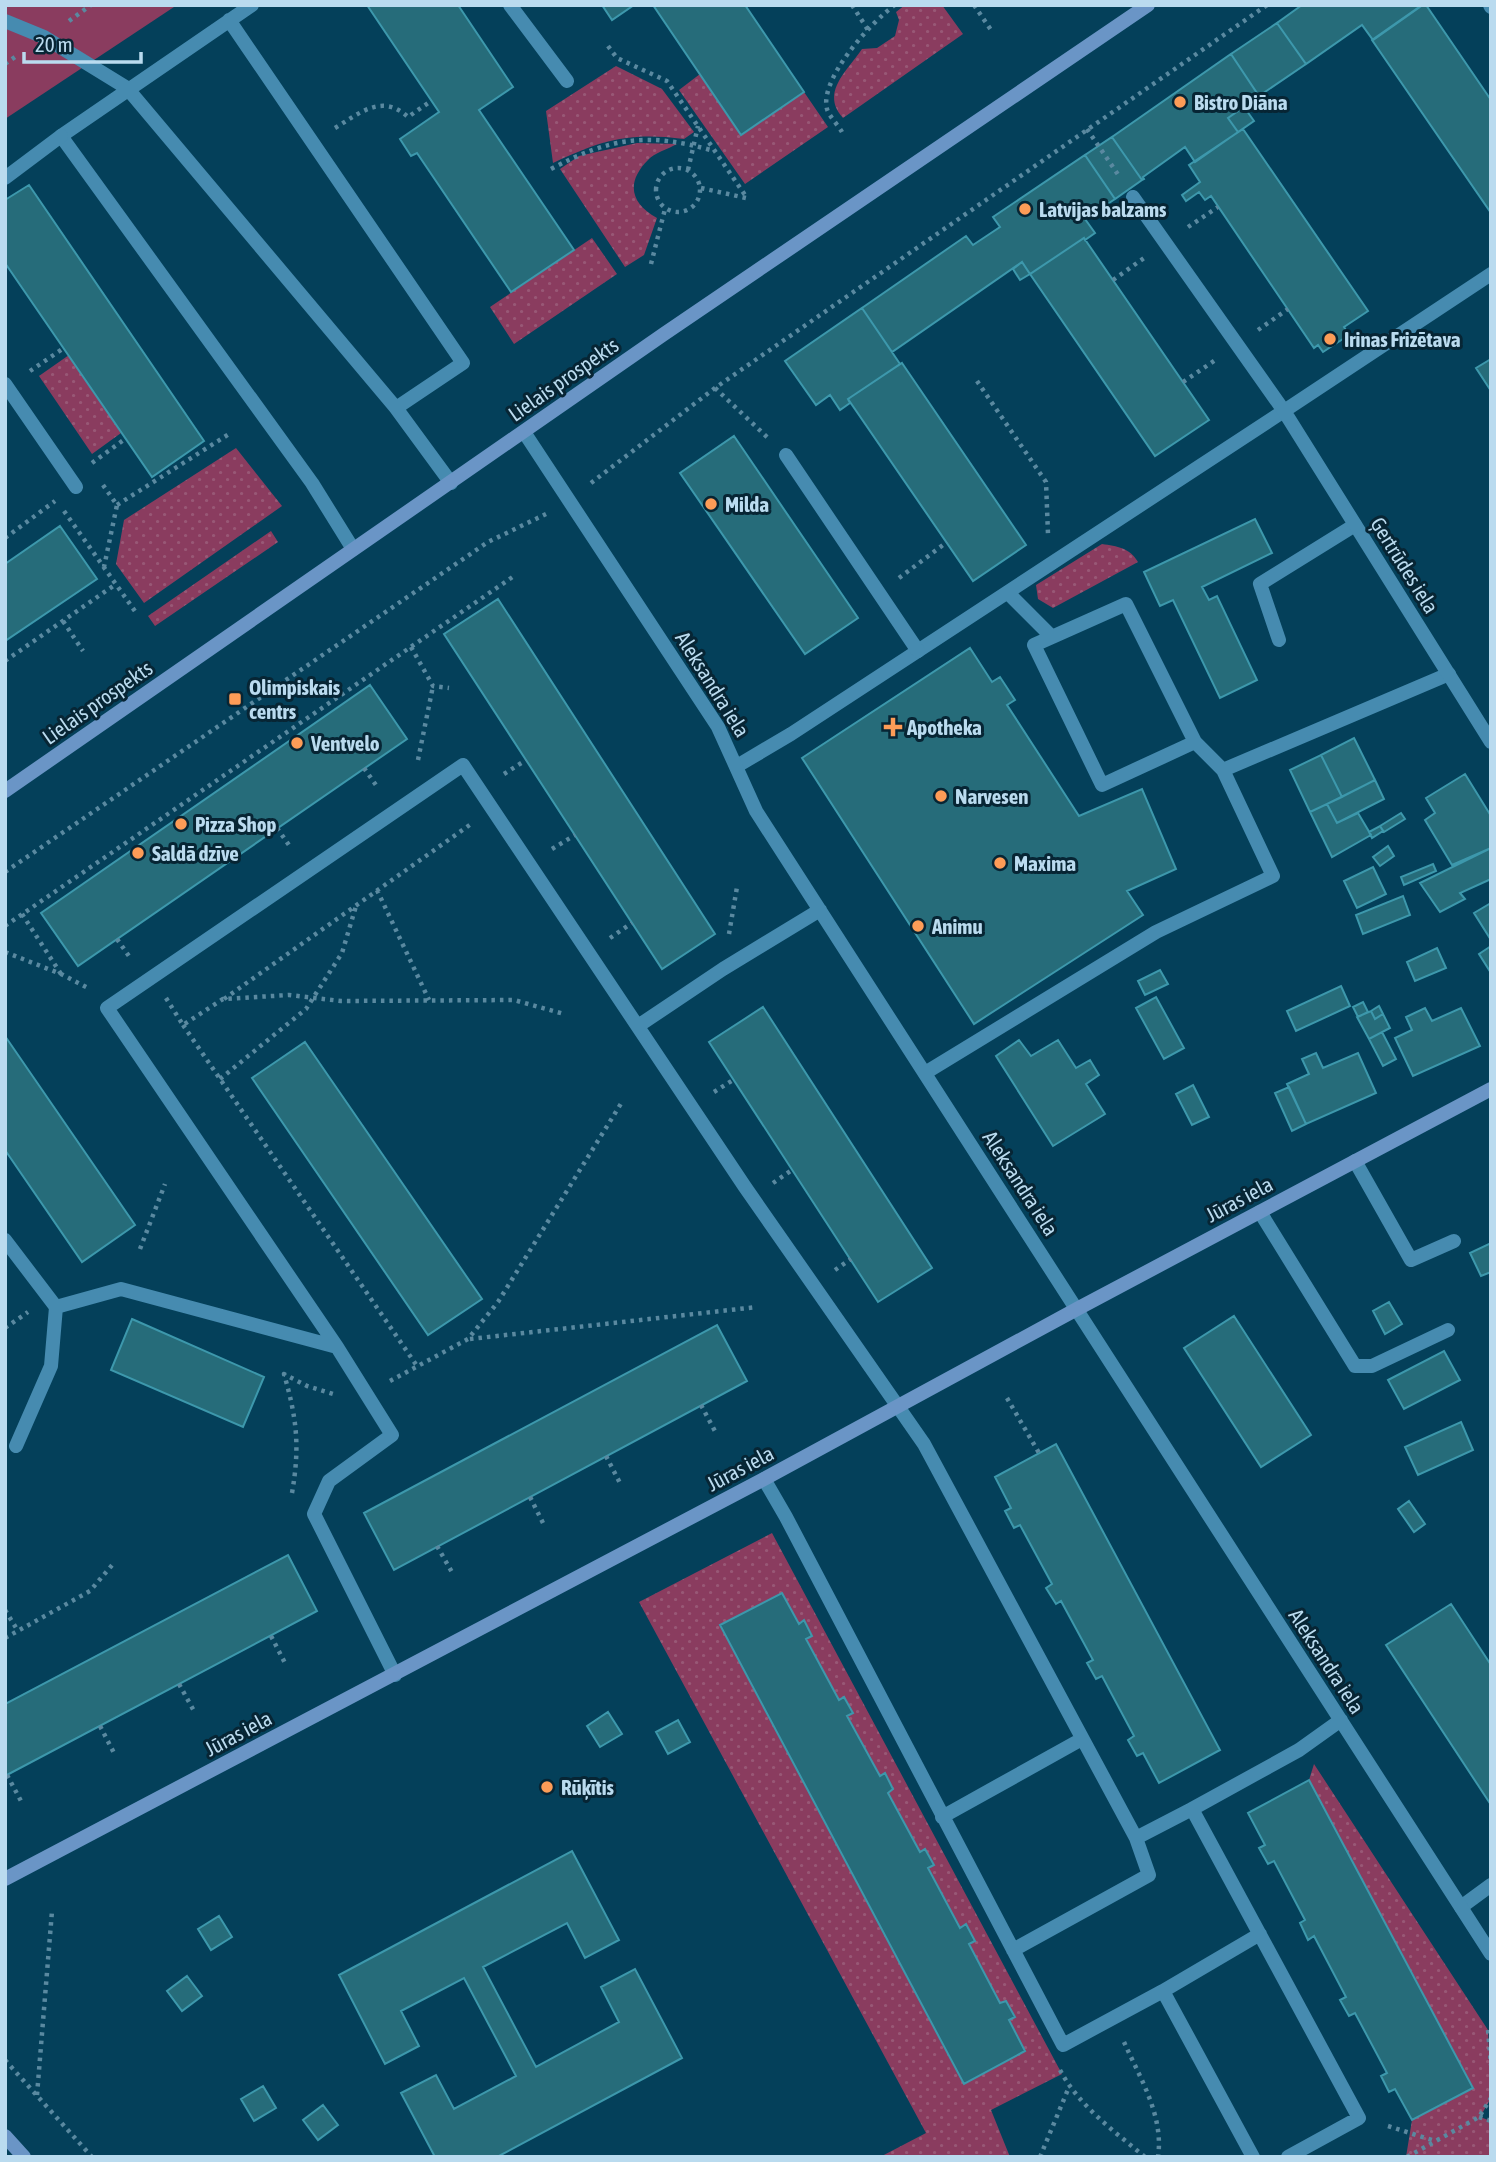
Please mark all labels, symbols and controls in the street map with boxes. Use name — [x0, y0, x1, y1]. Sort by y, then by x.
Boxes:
scale bar — [24, 21, 142, 65]
text: 20 m — [35, 32, 73, 56]
place label: Bistro Diāna — [1194, 90, 1288, 114]
marker: Bistro Diāna — [1172, 94, 1188, 110]
place label: Latvijas balzams — [1039, 197, 1167, 221]
marker: Latvijas balzams — [1017, 201, 1033, 217]
place label: Irinas Frizētava — [1344, 327, 1461, 351]
marker: Irinas Frizētava — [1322, 331, 1338, 347]
street label: Lielais prospekts — [503, 332, 623, 426]
place label: Milda — [725, 492, 769, 516]
marker: Milda — [703, 496, 719, 512]
street label: Ģertrūdes iela — [1366, 513, 1444, 617]
street label: Aleksandra iela — [671, 627, 755, 741]
street label: Lielais prospekts — [37, 655, 157, 749]
place label: Olimpiskais centrs — [249, 675, 341, 723]
marker: Olimpiskais centrs — [227, 691, 243, 707]
place label: Apotheka — [906, 715, 982, 739]
marker: Apotheka — [885, 719, 901, 735]
place label: Ventvelo — [310, 731, 380, 755]
marker: Ventvelo — [289, 735, 305, 751]
place label: Narvesen — [955, 784, 1028, 808]
marker: Narvesen — [933, 788, 949, 804]
place label: Pizza Shop — [195, 812, 277, 836]
marker: Pizza Shop — [173, 816, 189, 832]
place label: Saldā dzīve — [152, 841, 239, 865]
marker: Saldā dzīve — [130, 845, 146, 861]
place label: Maxima — [1014, 851, 1076, 875]
marker: Maxima — [992, 855, 1008, 871]
place label: Animu — [931, 914, 983, 938]
marker: Animu — [910, 918, 926, 934]
street label: Aleksandra iela — [978, 1126, 1064, 1240]
street label: Jūras iela — [1201, 1171, 1277, 1227]
street label: Jūras iela — [702, 1440, 778, 1496]
street label: Aleksandra iela — [1284, 1604, 1370, 1718]
street label: Jūras iela — [200, 1705, 276, 1761]
place label: Rūķītis — [561, 1775, 614, 1800]
marker: Rūķītis — [539, 1779, 555, 1795]

